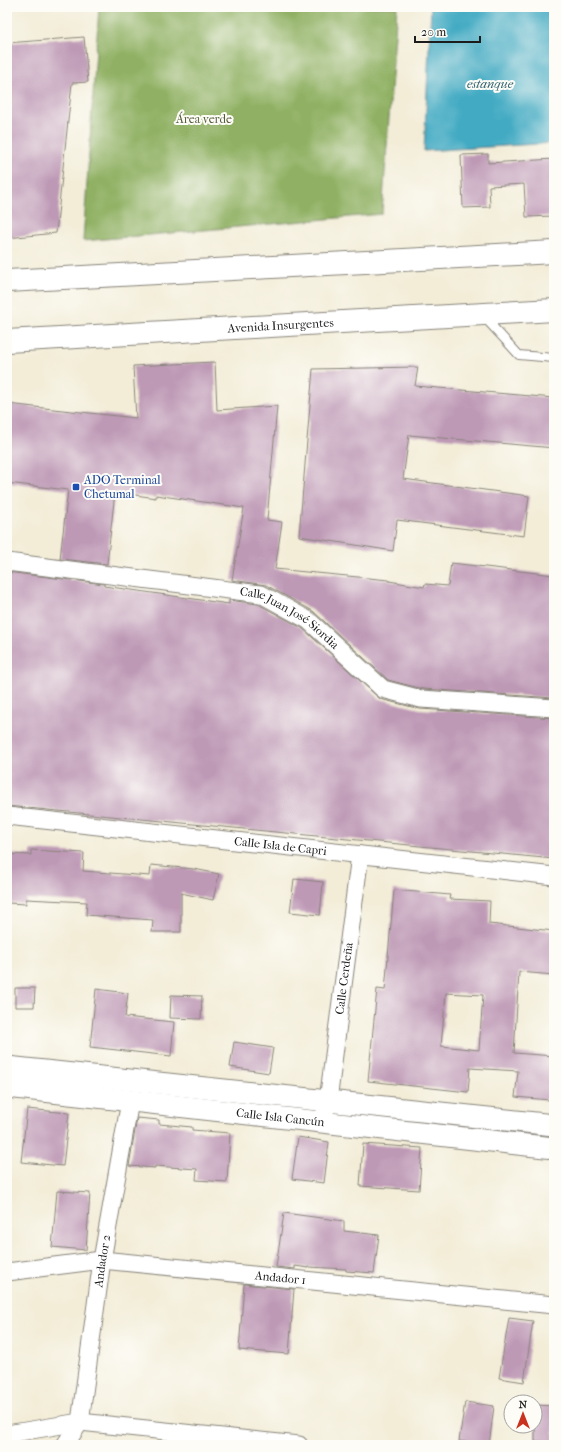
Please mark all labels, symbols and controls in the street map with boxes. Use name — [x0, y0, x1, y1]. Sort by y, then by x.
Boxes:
scale bar — [415, 18, 480, 44]
text: 20 m — [421, 25, 446, 39]
water label: estanque — [467, 76, 514, 91]
park label: Área verde — [175, 111, 232, 126]
street label: Avenida Insurgentes — [226, 315, 335, 336]
place label: ADO Terminal Chetumal — [83, 473, 161, 501]
marker: ADO Terminal Chetumal — [71, 482, 81, 492]
street label: Calle Juan José Siordia — [239, 584, 342, 652]
street label: Calle Isla de Capri — [233, 834, 328, 858]
street label: Calle Cerdeña — [332, 941, 356, 1015]
street label: Calle Isla Cancún — [235, 1106, 325, 1129]
street label: Andador 2 — [91, 1234, 113, 1289]
street label: Andador 1 — [253, 1268, 307, 1287]
north arrow — [503, 1394, 543, 1434]
text: N — [519, 1398, 528, 1411]

